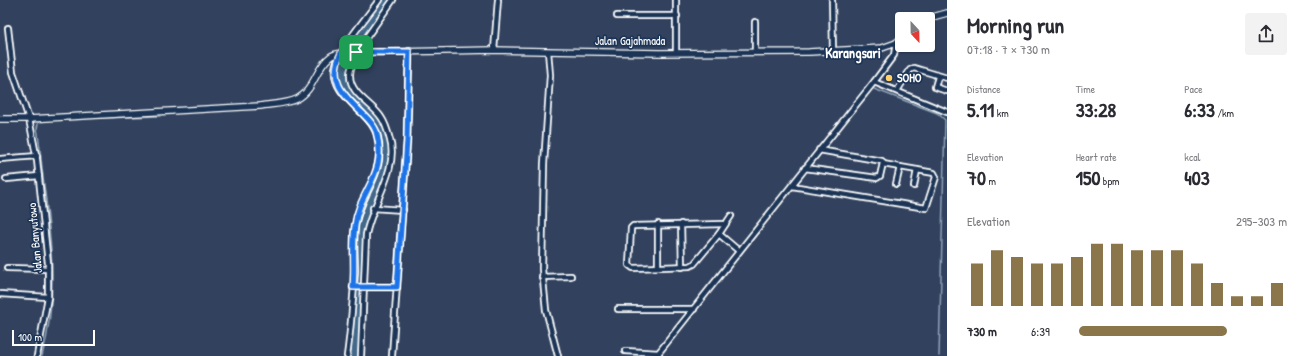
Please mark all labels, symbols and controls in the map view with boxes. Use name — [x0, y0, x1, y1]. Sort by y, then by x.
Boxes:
text: Morning run — [967, 10, 1064, 40]
north arrow — [895, 12, 935, 52]
map controls — [895, 12, 935, 52]
button: share — [1245, 13, 1287, 55]
street label: Jalan Gajahmada — [595, 32, 666, 49]
pin — [339, 35, 373, 69]
text: 07:18 · 7 × 730 m — [967, 40, 1050, 58]
icon: arrive — [345, 41, 367, 63]
district label: Karangsari — [825, 43, 881, 64]
place label: SOHO — [897, 69, 922, 86]
marker: SOHO — [884, 73, 894, 83]
text: Distance — [967, 82, 1001, 96]
text: Time — [1076, 82, 1095, 96]
text: Pace — [1184, 82, 1203, 96]
text: 5.11 — [967, 96, 994, 123]
text: 33:28 — [1076, 96, 1116, 123]
text: 6:33 — [1184, 96, 1215, 123]
text: km — [994, 106, 1009, 120]
text: /km — [1215, 106, 1234, 120]
text: Elevation — [967, 150, 1004, 164]
text: Heart rate — [1076, 150, 1117, 164]
text: kcal — [1184, 150, 1200, 164]
text: 70 — [967, 164, 986, 191]
text: 150 — [1076, 164, 1100, 191]
text: 403 — [1184, 164, 1210, 191]
text: m — [986, 174, 996, 188]
text: bpm — [1100, 174, 1120, 188]
street label: Jalan Banyutowo — [23, 202, 46, 274]
text: Elevation — [967, 212, 1010, 230]
text: 295–303 m — [1236, 212, 1287, 230]
text: 730 m — [967, 322, 997, 340]
text: 6:39 — [1031, 322, 1050, 340]
scale bar — [12, 328, 95, 347]
text: 100 m — [18, 330, 42, 344]

